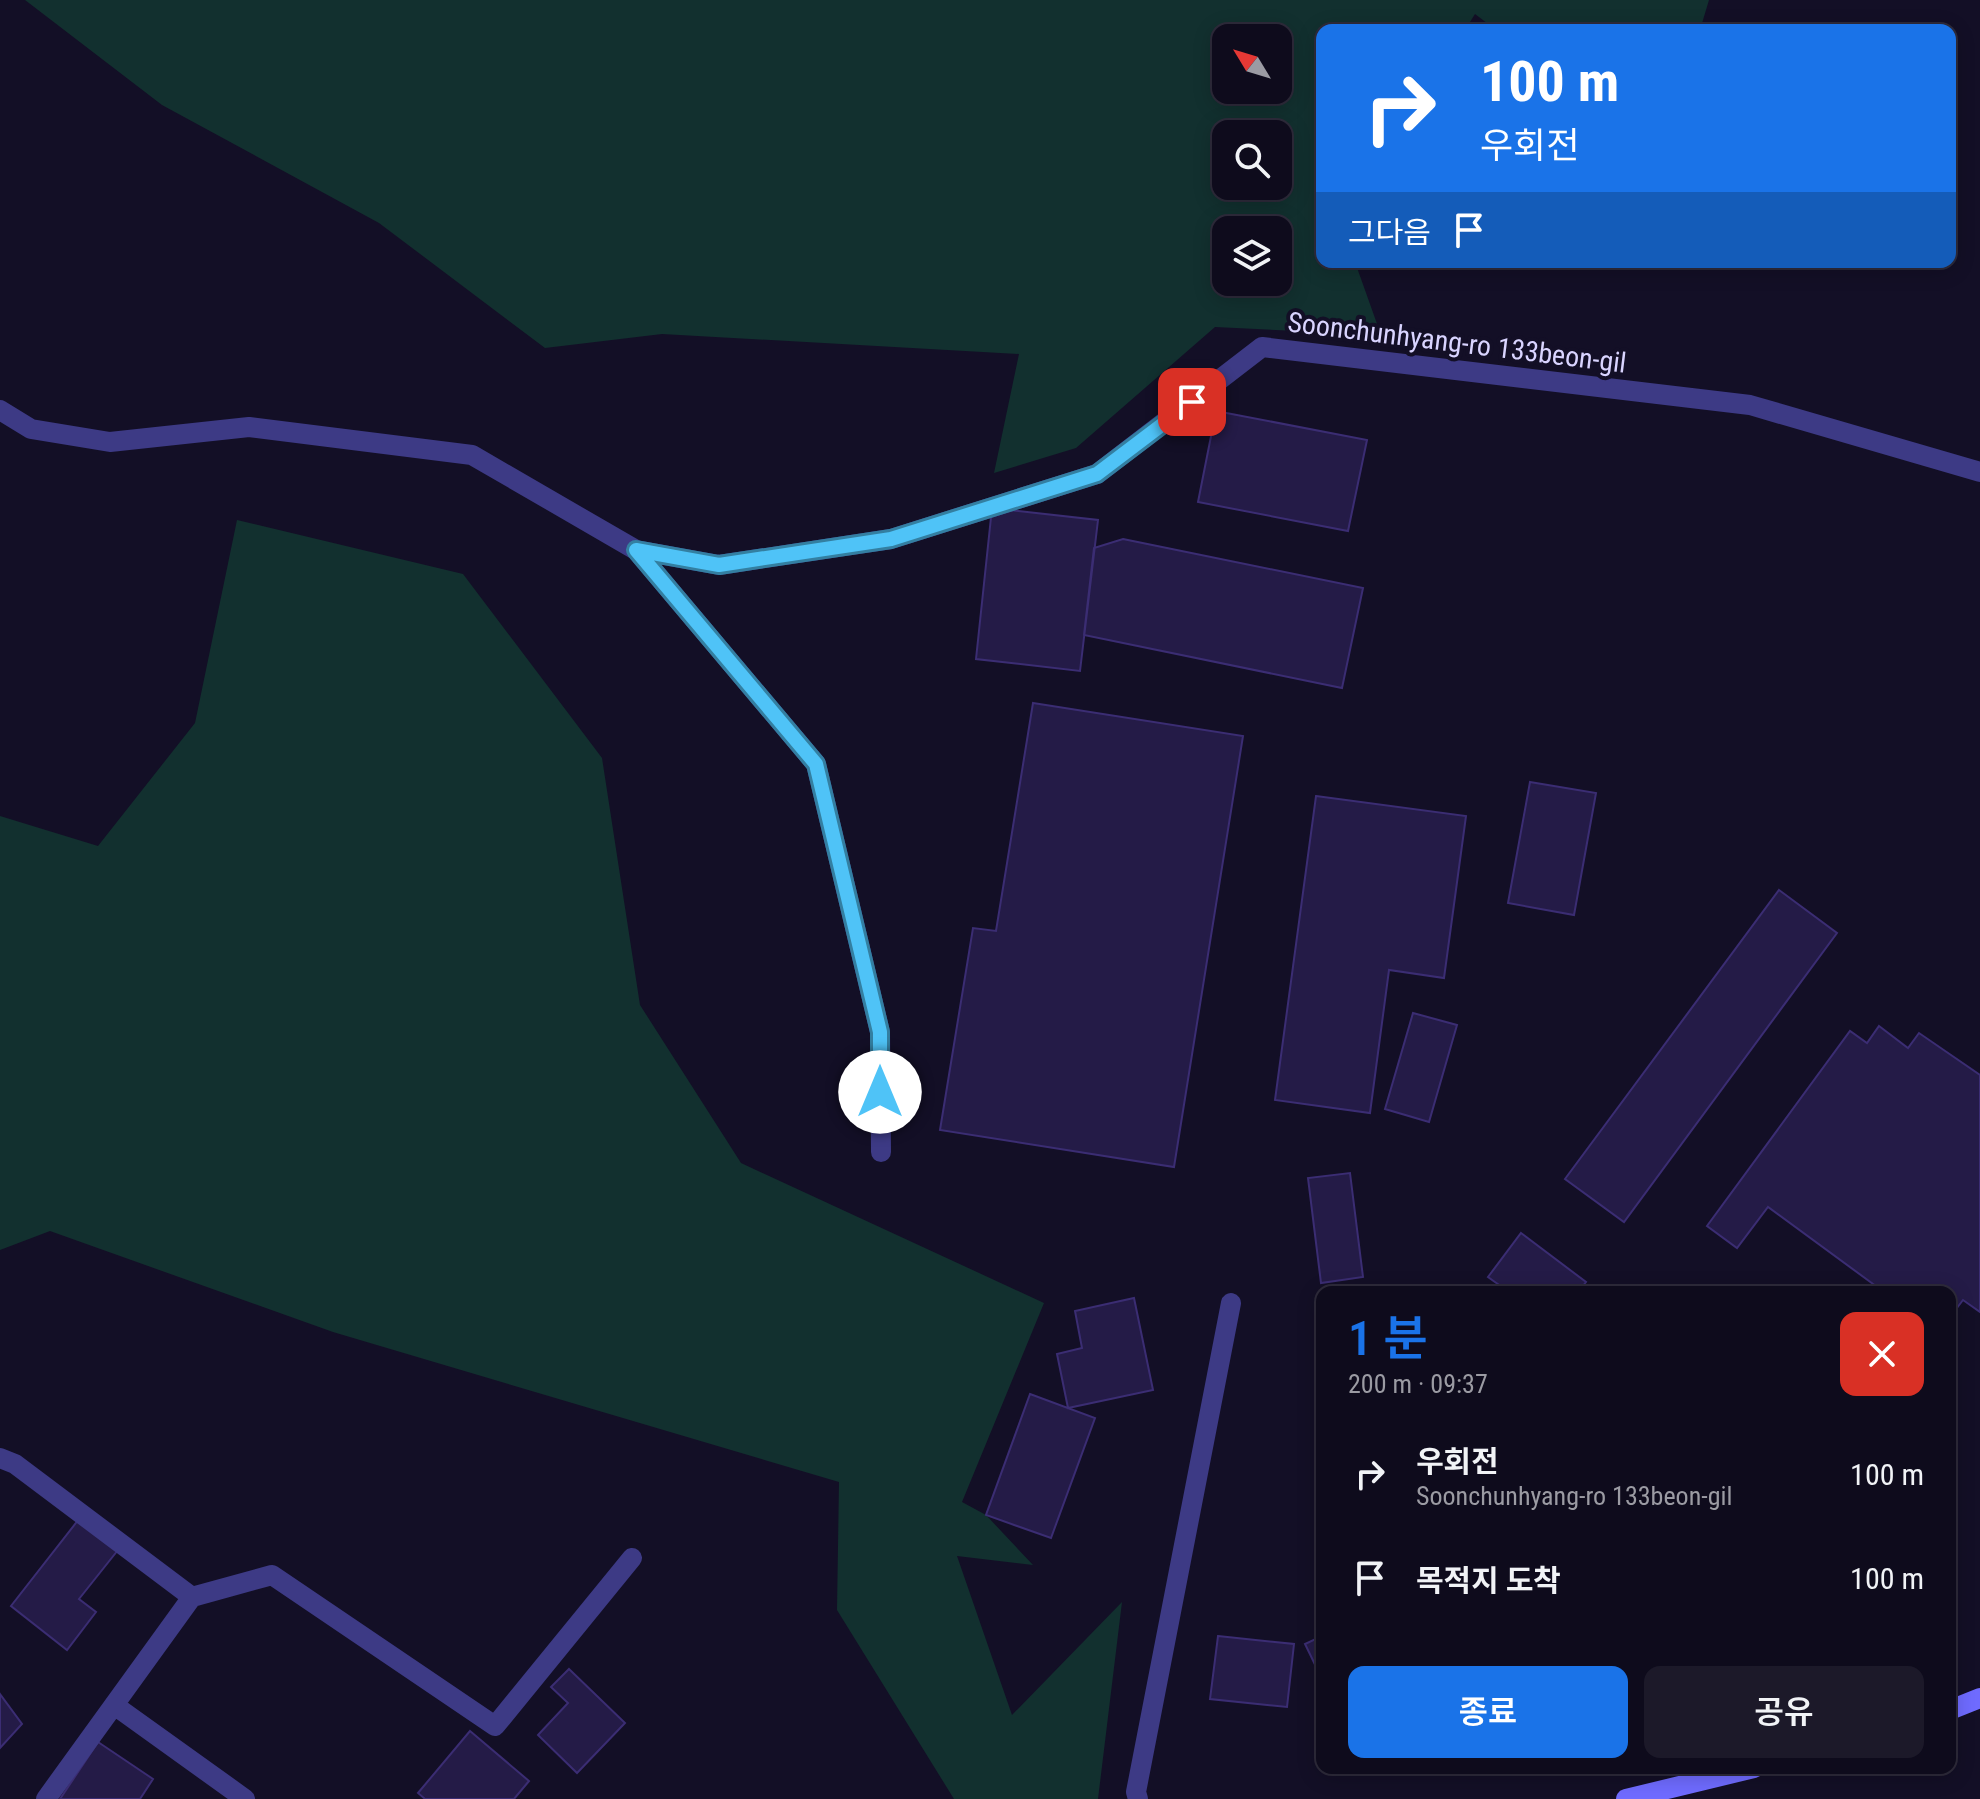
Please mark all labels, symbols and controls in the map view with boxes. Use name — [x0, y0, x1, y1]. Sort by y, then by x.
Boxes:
north arrow — [1212, 24, 1292, 104]
map controls — [1212, 24, 1292, 296]
text: 100 m — [1480, 49, 1619, 115]
icon: right — [1348, 56, 1452, 160]
button: search — [1212, 120, 1292, 200]
text: 우회전 — [1480, 125, 1579, 167]
icon: arrive — [1447, 208, 1491, 252]
text: 그다음 — [1348, 215, 1431, 250]
button: layers — [1212, 216, 1292, 296]
street label: Soonchunhyang-ro 133beon-gil — [1286, 305, 1628, 380]
pin — [1158, 368, 1226, 436]
icon: arrive — [1170, 380, 1214, 424]
position arrow — [838, 1050, 922, 1134]
text: 1 분 — [1348, 1310, 1427, 1367]
button: close — [1840, 1312, 1924, 1396]
text: 200 m · 09:37 — [1348, 1369, 1488, 1399]
text: 우회전 — [1416, 1444, 1499, 1479]
icon: right — [1348, 1452, 1392, 1496]
text: 100 m — [1850, 1457, 1924, 1492]
text: Soonchunhyang-ro 133beon-gil — [1416, 1481, 1732, 1511]
icon: arrive — [1348, 1556, 1392, 1600]
text: 100 m — [1850, 1561, 1924, 1596]
text: 목적지 도착 — [1416, 1563, 1561, 1598]
button: 종료 — [1348, 1666, 1628, 1758]
button: 공유 — [1644, 1666, 1924, 1758]

